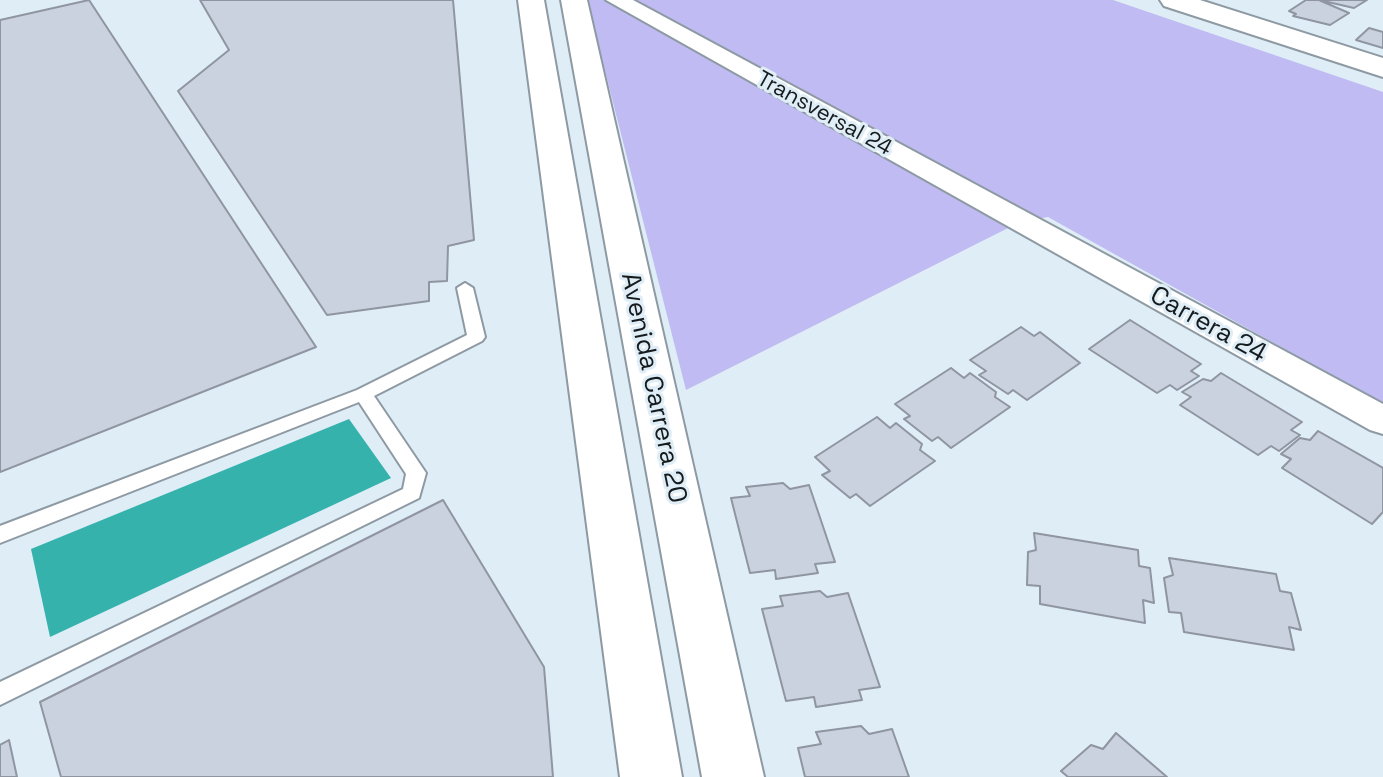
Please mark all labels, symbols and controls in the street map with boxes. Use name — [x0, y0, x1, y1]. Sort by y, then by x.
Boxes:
street label: Transversal 24 — [752, 66, 896, 162]
street label: Avenida Carrera 20 — [613, 270, 693, 506]
street label: Carrera 24 — [1144, 280, 1272, 370]

